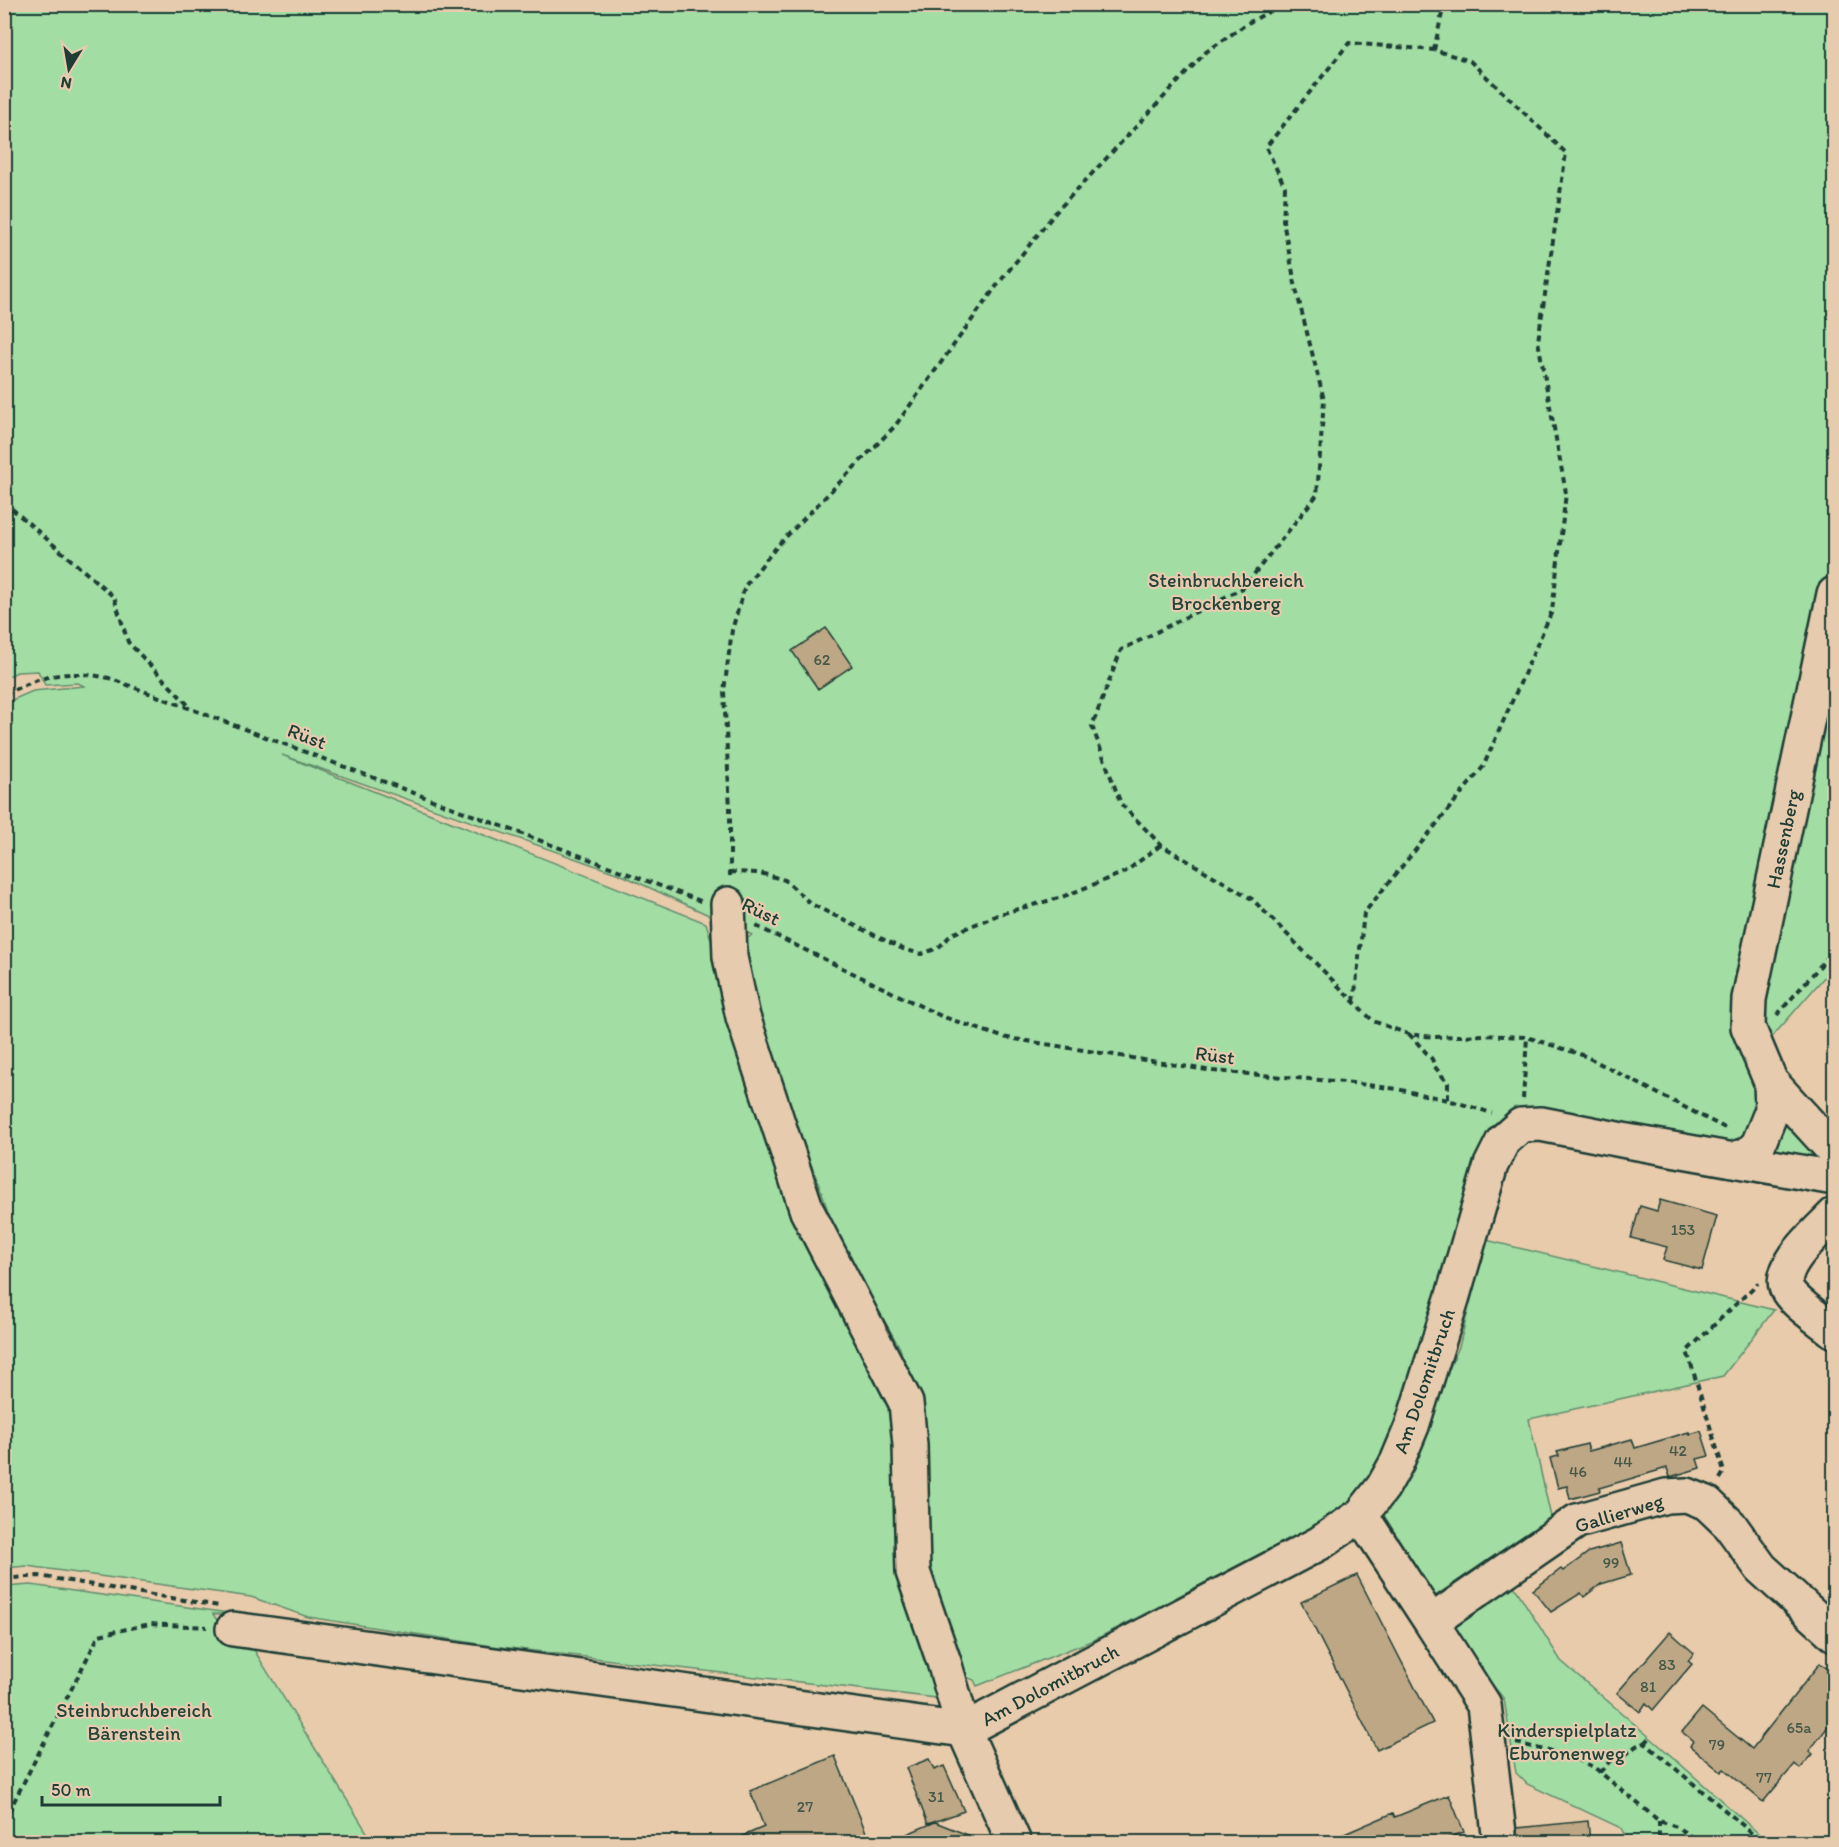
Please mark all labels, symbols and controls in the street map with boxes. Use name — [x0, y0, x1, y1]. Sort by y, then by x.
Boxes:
north arrow — [39, 39, 99, 99]
text: N — [59, 73, 73, 94]
park label: Steinbruchbereich Brockenberg — [1148, 568, 1304, 615]
house number: 62 — [814, 650, 831, 669]
street label: Rüst — [284, 718, 330, 754]
street label: Hassenberg — [1761, 787, 1805, 891]
street label: Rüst — [738, 892, 784, 931]
street label: Rüst — [1194, 1041, 1237, 1069]
house number: 153 — [1671, 1220, 1696, 1239]
street label: Am Dolomitbruch — [1388, 1305, 1460, 1457]
house number: 42 — [1669, 1441, 1688, 1460]
house number: 44 — [1613, 1452, 1633, 1471]
house number: 46 — [1569, 1462, 1587, 1481]
street label: Gallierweg — [1572, 1488, 1667, 1538]
house number: 99 — [1603, 1553, 1619, 1572]
street label: Am Dolomitbruch — [977, 1639, 1123, 1731]
house number: 83 — [1658, 1655, 1676, 1674]
house number: 81 — [1640, 1677, 1657, 1696]
park label: Steinbruchbereich Bärenstein — [56, 1698, 212, 1745]
park label: Kinderspielplatz Eburonenweg — [1497, 1718, 1637, 1765]
house number: 65a — [1786, 1718, 1812, 1737]
house number: 79 — [1709, 1735, 1725, 1754]
house number: 77 — [1756, 1768, 1772, 1787]
scale bar — [42, 1769, 220, 1807]
text: 50 m — [51, 1779, 91, 1801]
house number: 31 — [928, 1787, 945, 1806]
house number: 27 — [797, 1797, 813, 1816]

